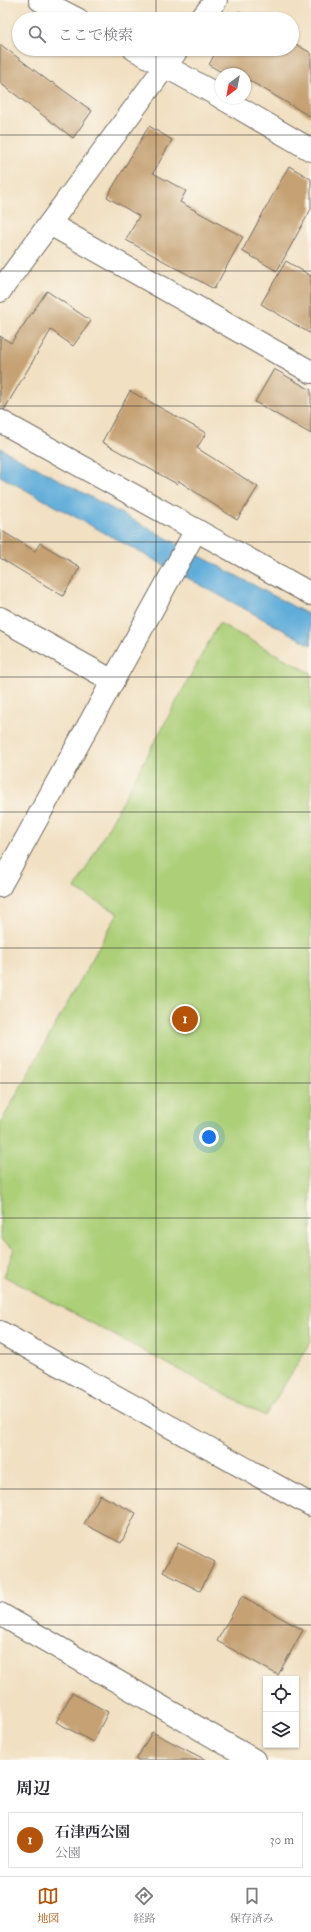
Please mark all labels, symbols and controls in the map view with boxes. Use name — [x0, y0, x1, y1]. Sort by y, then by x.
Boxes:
search box — [12, 12, 299, 56]
icon: search — [26, 23, 48, 45]
text: ここで検索 — [58, 26, 133, 45]
north arrow — [215, 68, 251, 104]
pin: 1 — [172, 1004, 198, 1034]
your location — [199, 1127, 219, 1147]
map controls — [263, 1676, 299, 1748]
button: locate — [263, 1676, 299, 1712]
button: layers — [263, 1712, 299, 1748]
text: 周辺 — [16, 1778, 50, 1799]
text: 石津西公園 — [55, 1823, 130, 1842]
text: 1 — [28, 1832, 32, 1848]
text: 30 m — [270, 1832, 294, 1848]
text: 公園 — [55, 1845, 81, 1861]
tab: 地図 — [37, 1885, 59, 1925]
tab: 経路 — [133, 1885, 155, 1925]
tab: 保存済み — [230, 1885, 274, 1925]

